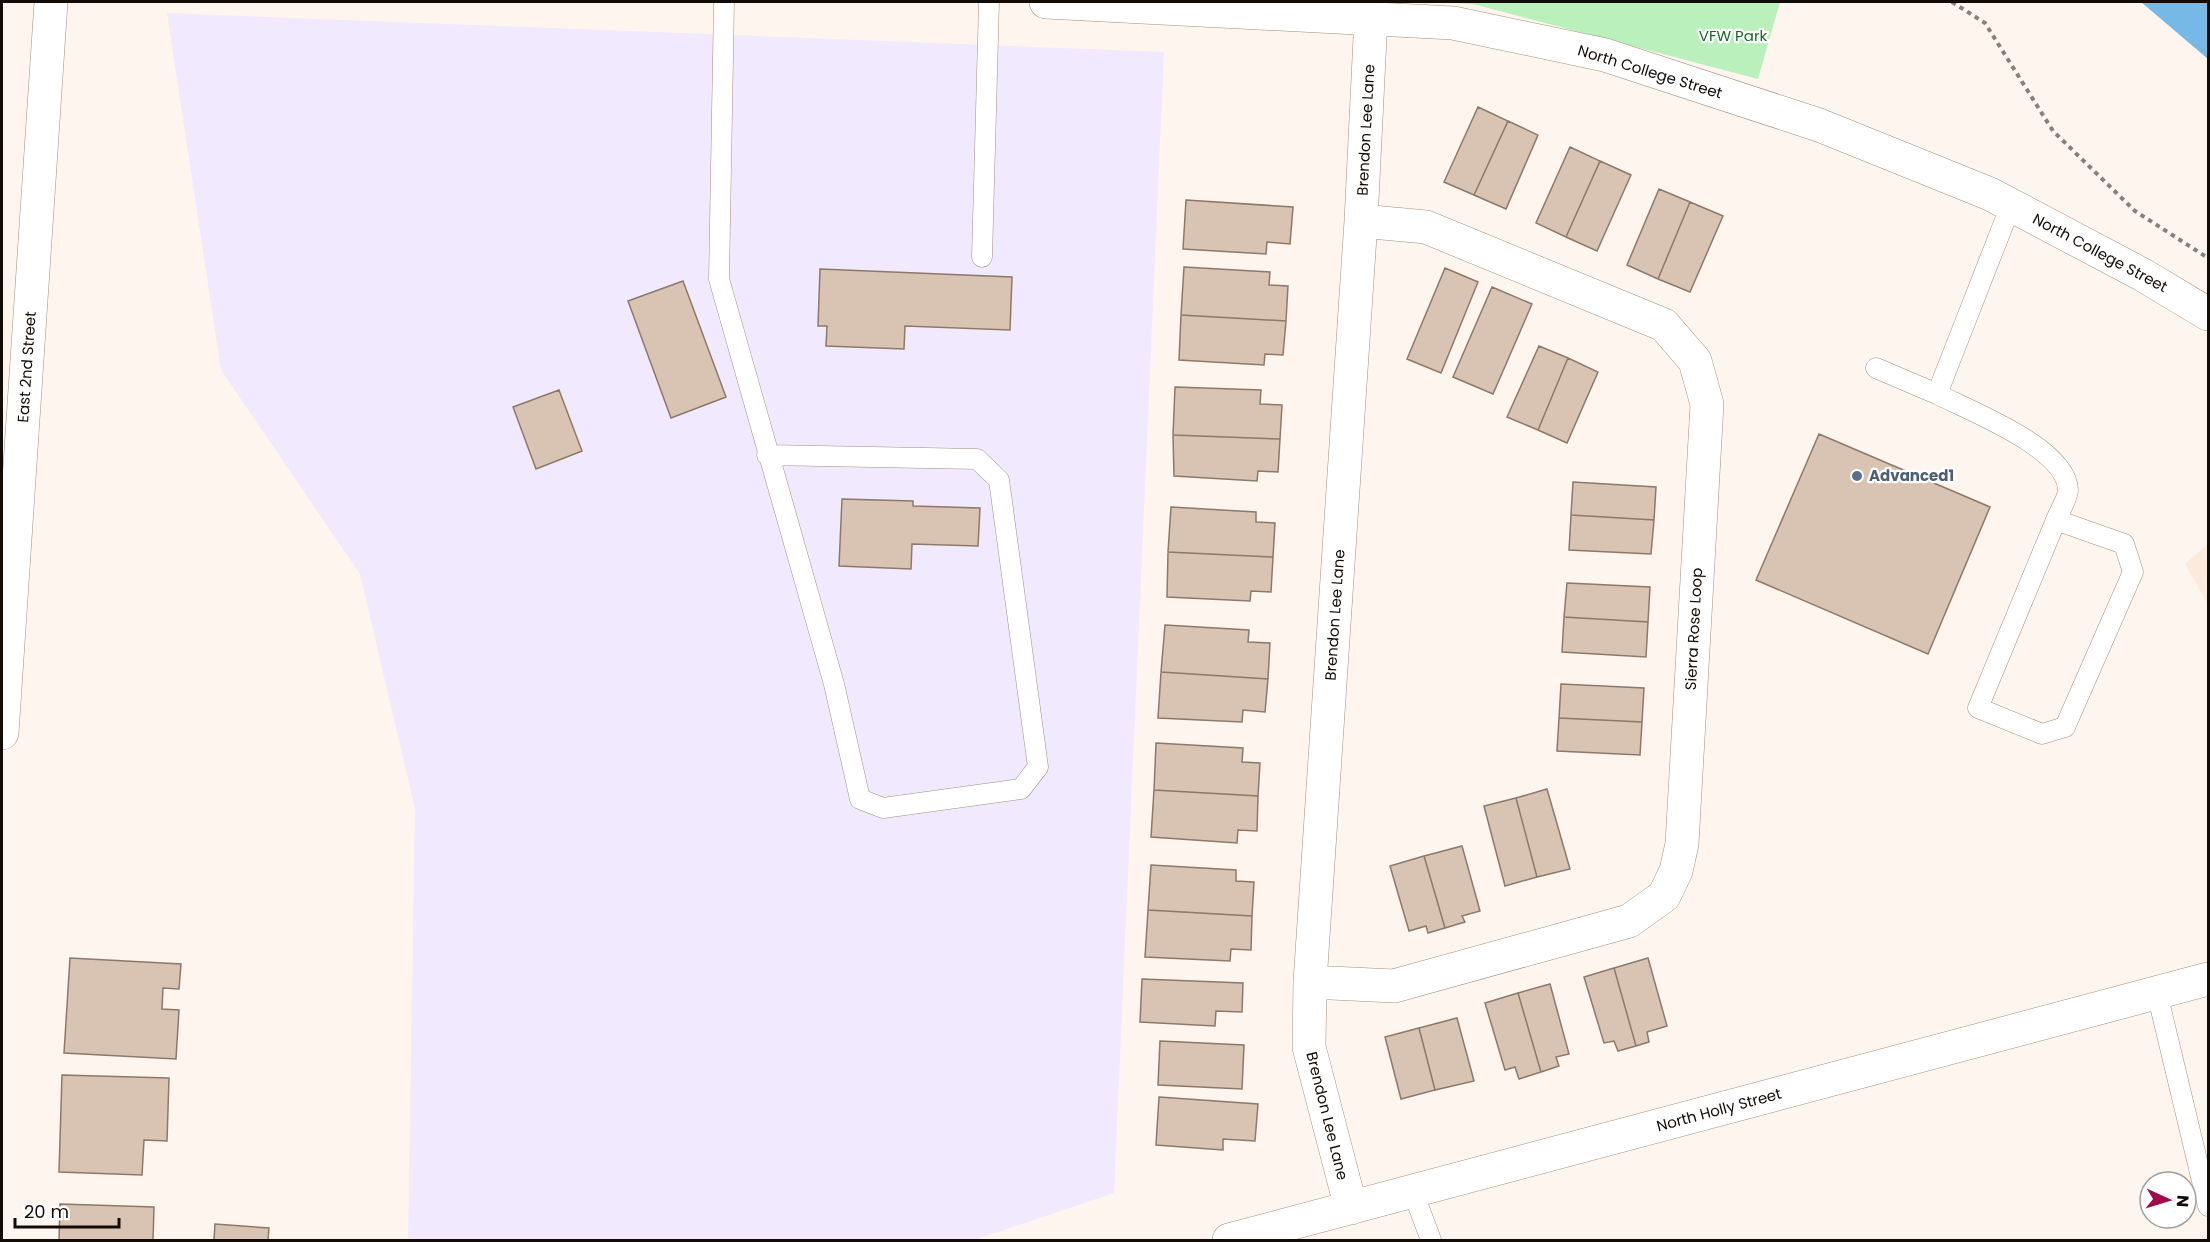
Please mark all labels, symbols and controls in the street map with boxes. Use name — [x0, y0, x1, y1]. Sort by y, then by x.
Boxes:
park label: VFW Park — [1699, 25, 1768, 46]
street label: North College Street — [1575, 40, 1725, 103]
street label: Brendon Lee Lane — [1352, 64, 1379, 196]
street label: North College Street — [2029, 208, 2171, 297]
street label: East 2nd Street — [12, 311, 41, 423]
place label: Advanced1 — [1869, 465, 1954, 486]
marker: Advanced1 — [1850, 469, 1864, 483]
street label: Brendon Lee Lane — [1319, 549, 1350, 681]
street label: Sierra Rose Loop — [1680, 567, 1707, 691]
street label: Brendon Lee Lane — [1301, 1049, 1354, 1182]
street label: North Holly Street — [1654, 1083, 1784, 1136]
north arrow — [2138, 1170, 2198, 1230]
scale bar — [15, 1191, 118, 1229]
text: N — [2171, 1194, 2194, 1208]
text: 20 m — [24, 1199, 69, 1224]

